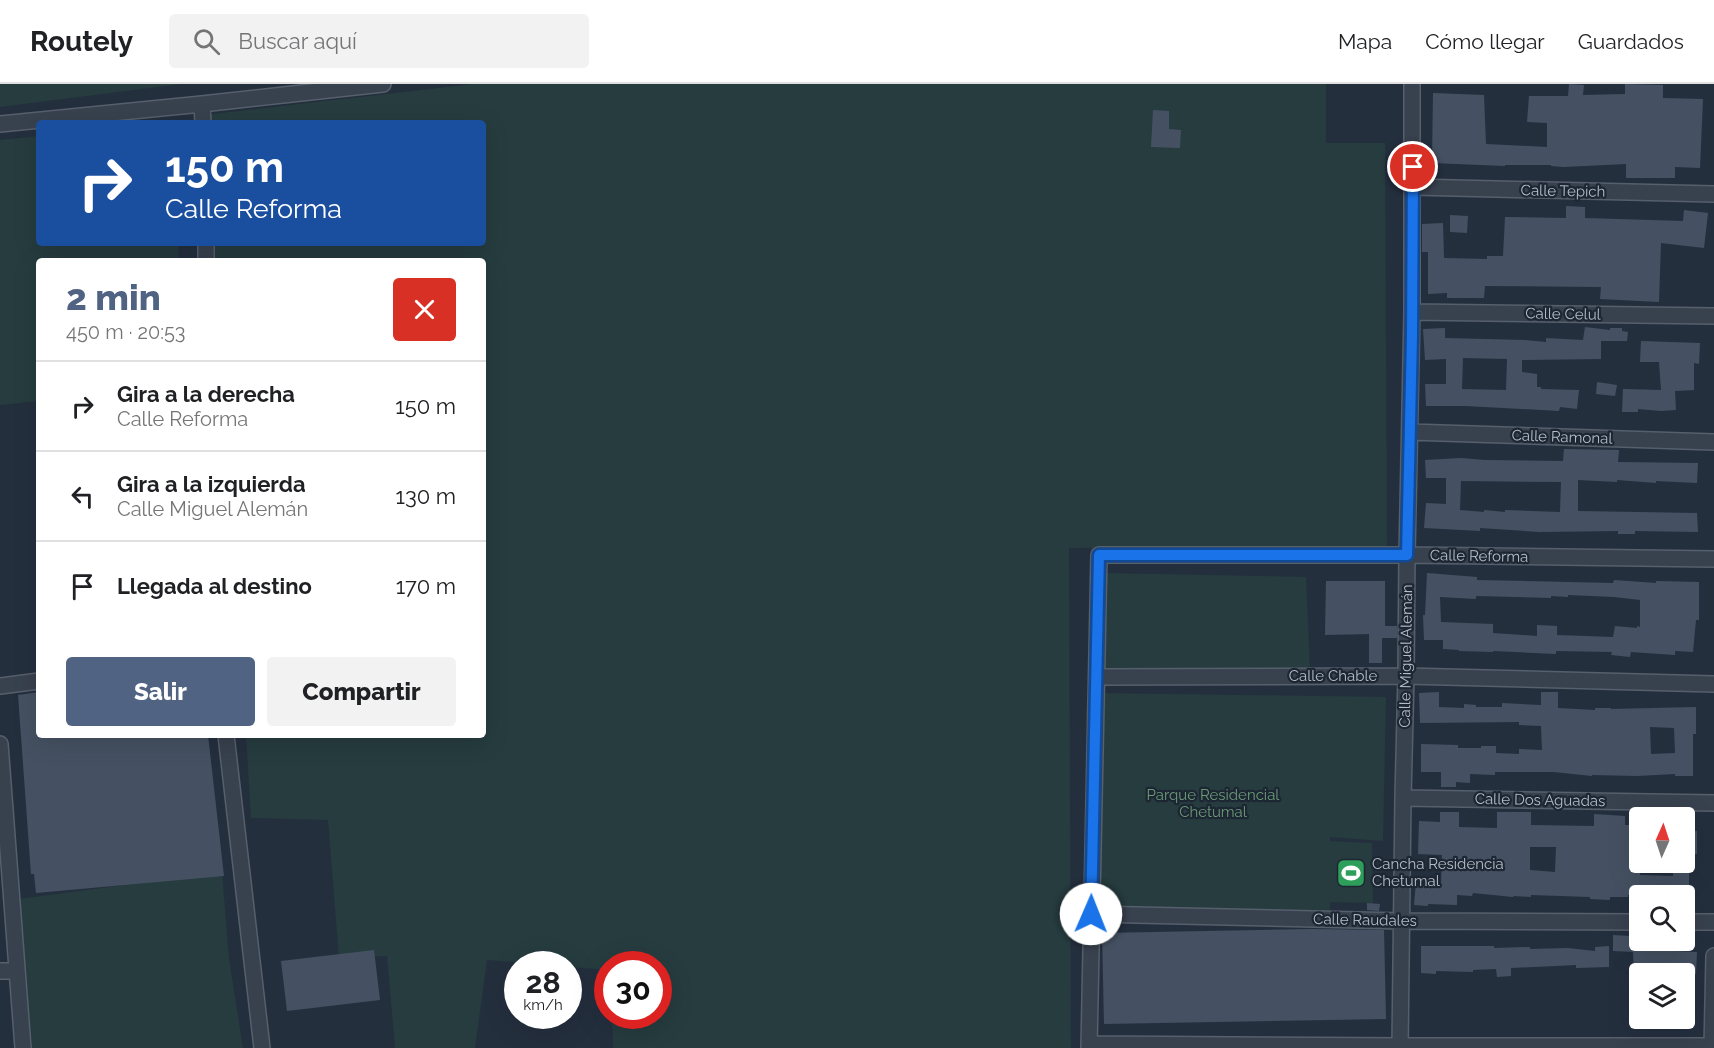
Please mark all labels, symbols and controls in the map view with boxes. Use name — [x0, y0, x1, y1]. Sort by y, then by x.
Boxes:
search box — [169, 14, 589, 68]
text: Routely — [30, 25, 133, 58]
icon: search — [190, 25, 223, 58]
text: Buscar aquí — [238, 28, 357, 54]
text: Mapa — [1338, 29, 1392, 54]
text: Cómo llegar — [1425, 29, 1545, 54]
text: Guardados — [1578, 29, 1684, 54]
pin — [1387, 141, 1438, 192]
text: 150 m — [165, 143, 284, 192]
icon: right — [66, 144, 144, 222]
icon: arrive — [1396, 150, 1429, 183]
street label: Calle Tepich — [1521, 181, 1605, 201]
text: Calle Reforma — [165, 193, 342, 224]
text: 2 min — [66, 276, 161, 318]
button: close — [393, 278, 456, 341]
street label: Calle Celul — [1525, 304, 1602, 324]
text: 450 m · 20:53 — [66, 320, 186, 344]
text: Gira a la derecha — [117, 381, 295, 407]
icon: right — [66, 390, 99, 423]
text: 150 m — [395, 393, 456, 419]
text: Calle Reforma — [117, 407, 248, 431]
street label: Calle Ramonal — [1511, 426, 1614, 448]
text: Gira a la izquierda — [117, 471, 306, 497]
icon: left — [66, 480, 99, 513]
text: 130 m — [396, 483, 456, 509]
text: Calle Miguel Alemán — [117, 497, 308, 521]
street label: Calle Reforma — [1430, 546, 1528, 566]
icon: arrive — [66, 570, 99, 603]
text: Llegada al destino — [117, 573, 312, 599]
text: 170 m — [396, 573, 456, 599]
street label: Calle Miguel Alemán — [1396, 584, 1416, 728]
button: Salir — [66, 657, 255, 726]
button: Compartir — [267, 657, 456, 726]
street label: Calle Chable — [1289, 667, 1377, 685]
park label: Parque Residencial Chetumal — [1147, 786, 1280, 821]
street label: Calle Dos Aguadas — [1475, 790, 1605, 810]
north arrow — [1629, 807, 1695, 873]
map controls — [1629, 807, 1695, 1029]
place label: Cancha Residencia Chetumal — [1372, 855, 1504, 890]
sports icon: Cancha Residencia Chetumal — [1335, 857, 1367, 889]
position arrow — [1059, 882, 1123, 946]
button: search — [1629, 885, 1695, 951]
street label: Calle Raudales — [1313, 910, 1417, 930]
speed limit sign: 30 — [594, 951, 672, 1029]
button: layers — [1629, 963, 1695, 1029]
text: 28 — [525, 965, 561, 1000]
text: km/h — [523, 996, 563, 1014]

